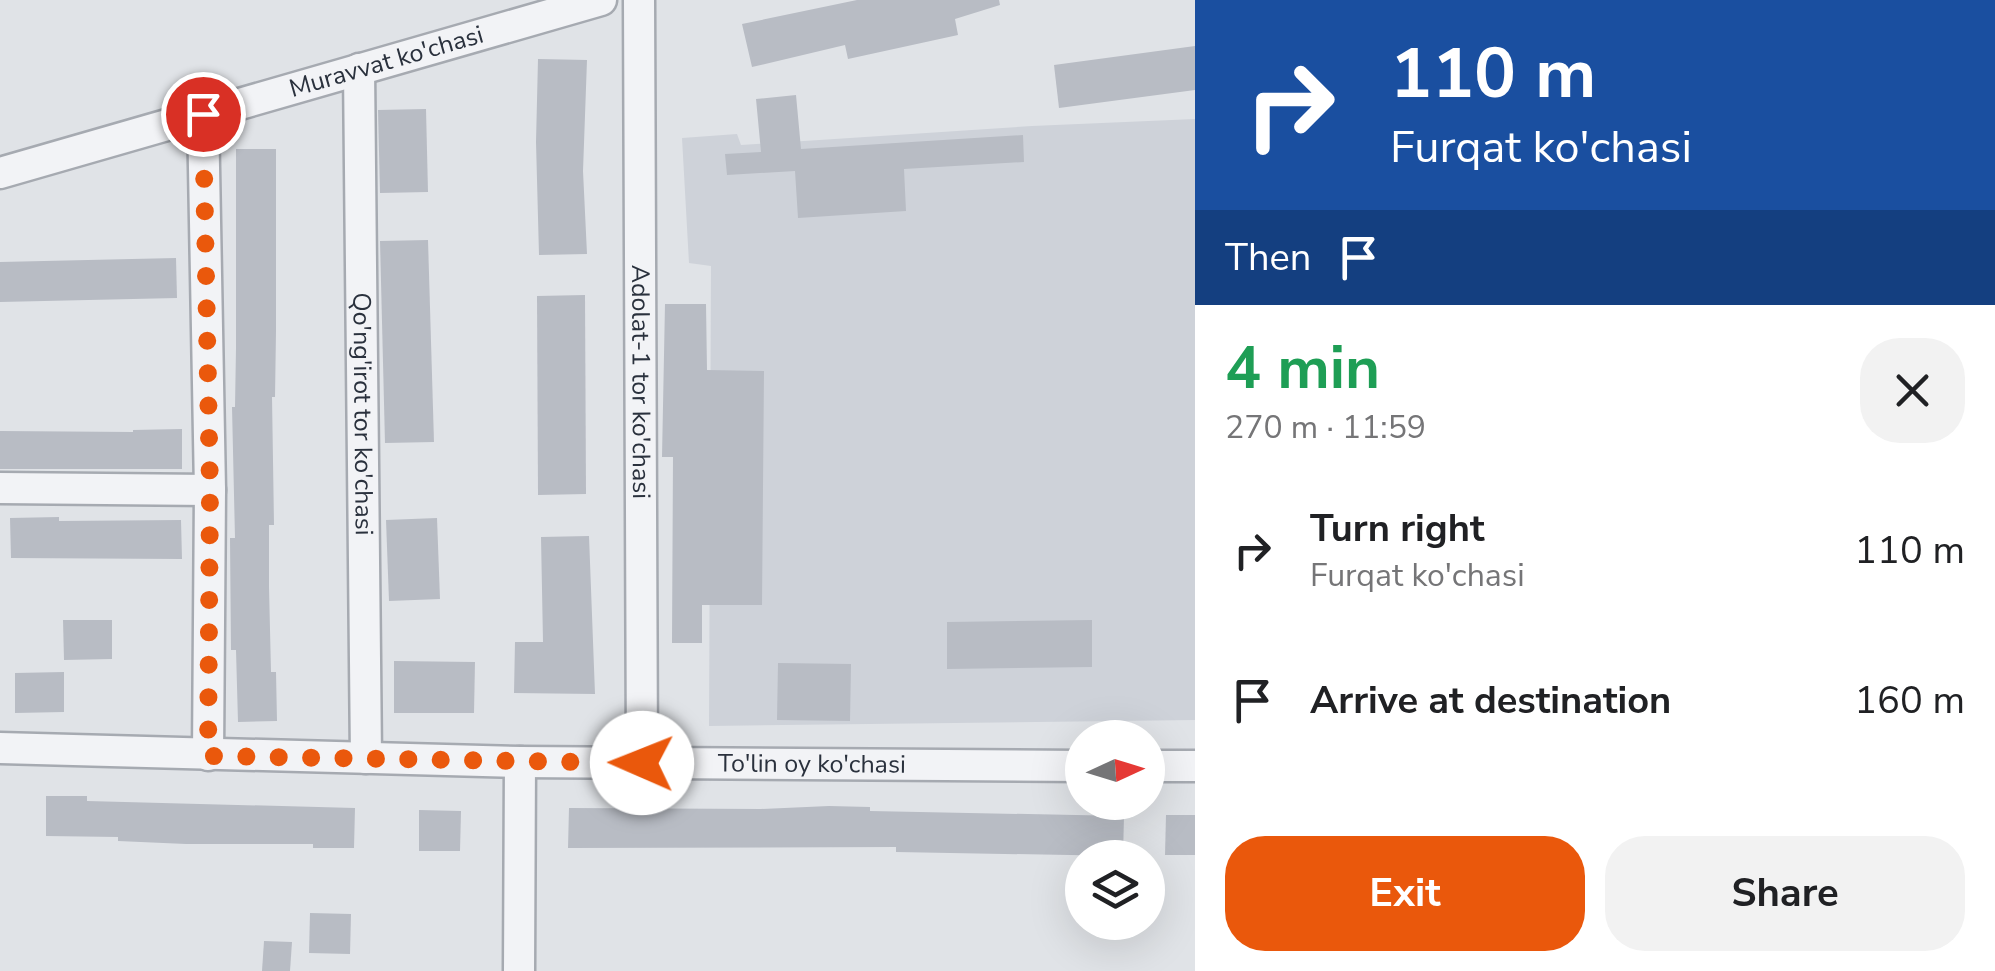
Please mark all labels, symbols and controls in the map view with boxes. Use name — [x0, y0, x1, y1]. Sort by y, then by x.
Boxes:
street label: Muravvat ko'chasi — [285, 18, 487, 106]
text: 110 m — [1390, 26, 1596, 122]
icon: right — [1225, 40, 1355, 170]
pin — [161, 72, 246, 157]
icon: arrive — [176, 87, 231, 142]
text: Furqat ko'chasi — [1390, 117, 1692, 178]
icon: arrive — [1331, 230, 1386, 285]
text: Then — [1225, 232, 1311, 283]
street label: Adolat-1 tor ko'chasi — [623, 265, 658, 499]
street label: Qo'ng'irot tor ko'chasi — [344, 292, 381, 536]
text: 4 min — [1225, 327, 1380, 409]
button: close — [1860, 338, 1965, 443]
text: 270 m · 11:59 — [1225, 406, 1426, 449]
text: Turn right — [1310, 503, 1485, 554]
icon: right — [1225, 523, 1280, 578]
text: 110 m — [1854, 525, 1965, 576]
text: Furqat ko'chasi — [1310, 554, 1525, 597]
icon: arrive — [1225, 673, 1280, 728]
text: Arrive at destination — [1310, 675, 1671, 726]
text: 160 m — [1854, 675, 1965, 726]
position arrow — [590, 711, 694, 815]
north arrow — [1065, 720, 1165, 820]
map controls — [1065, 720, 1165, 940]
street label: To'lin oy ko'chasi — [718, 746, 906, 782]
button: Exit — [1225, 836, 1585, 951]
button: Share — [1605, 836, 1965, 951]
button: layers — [1065, 840, 1165, 940]

